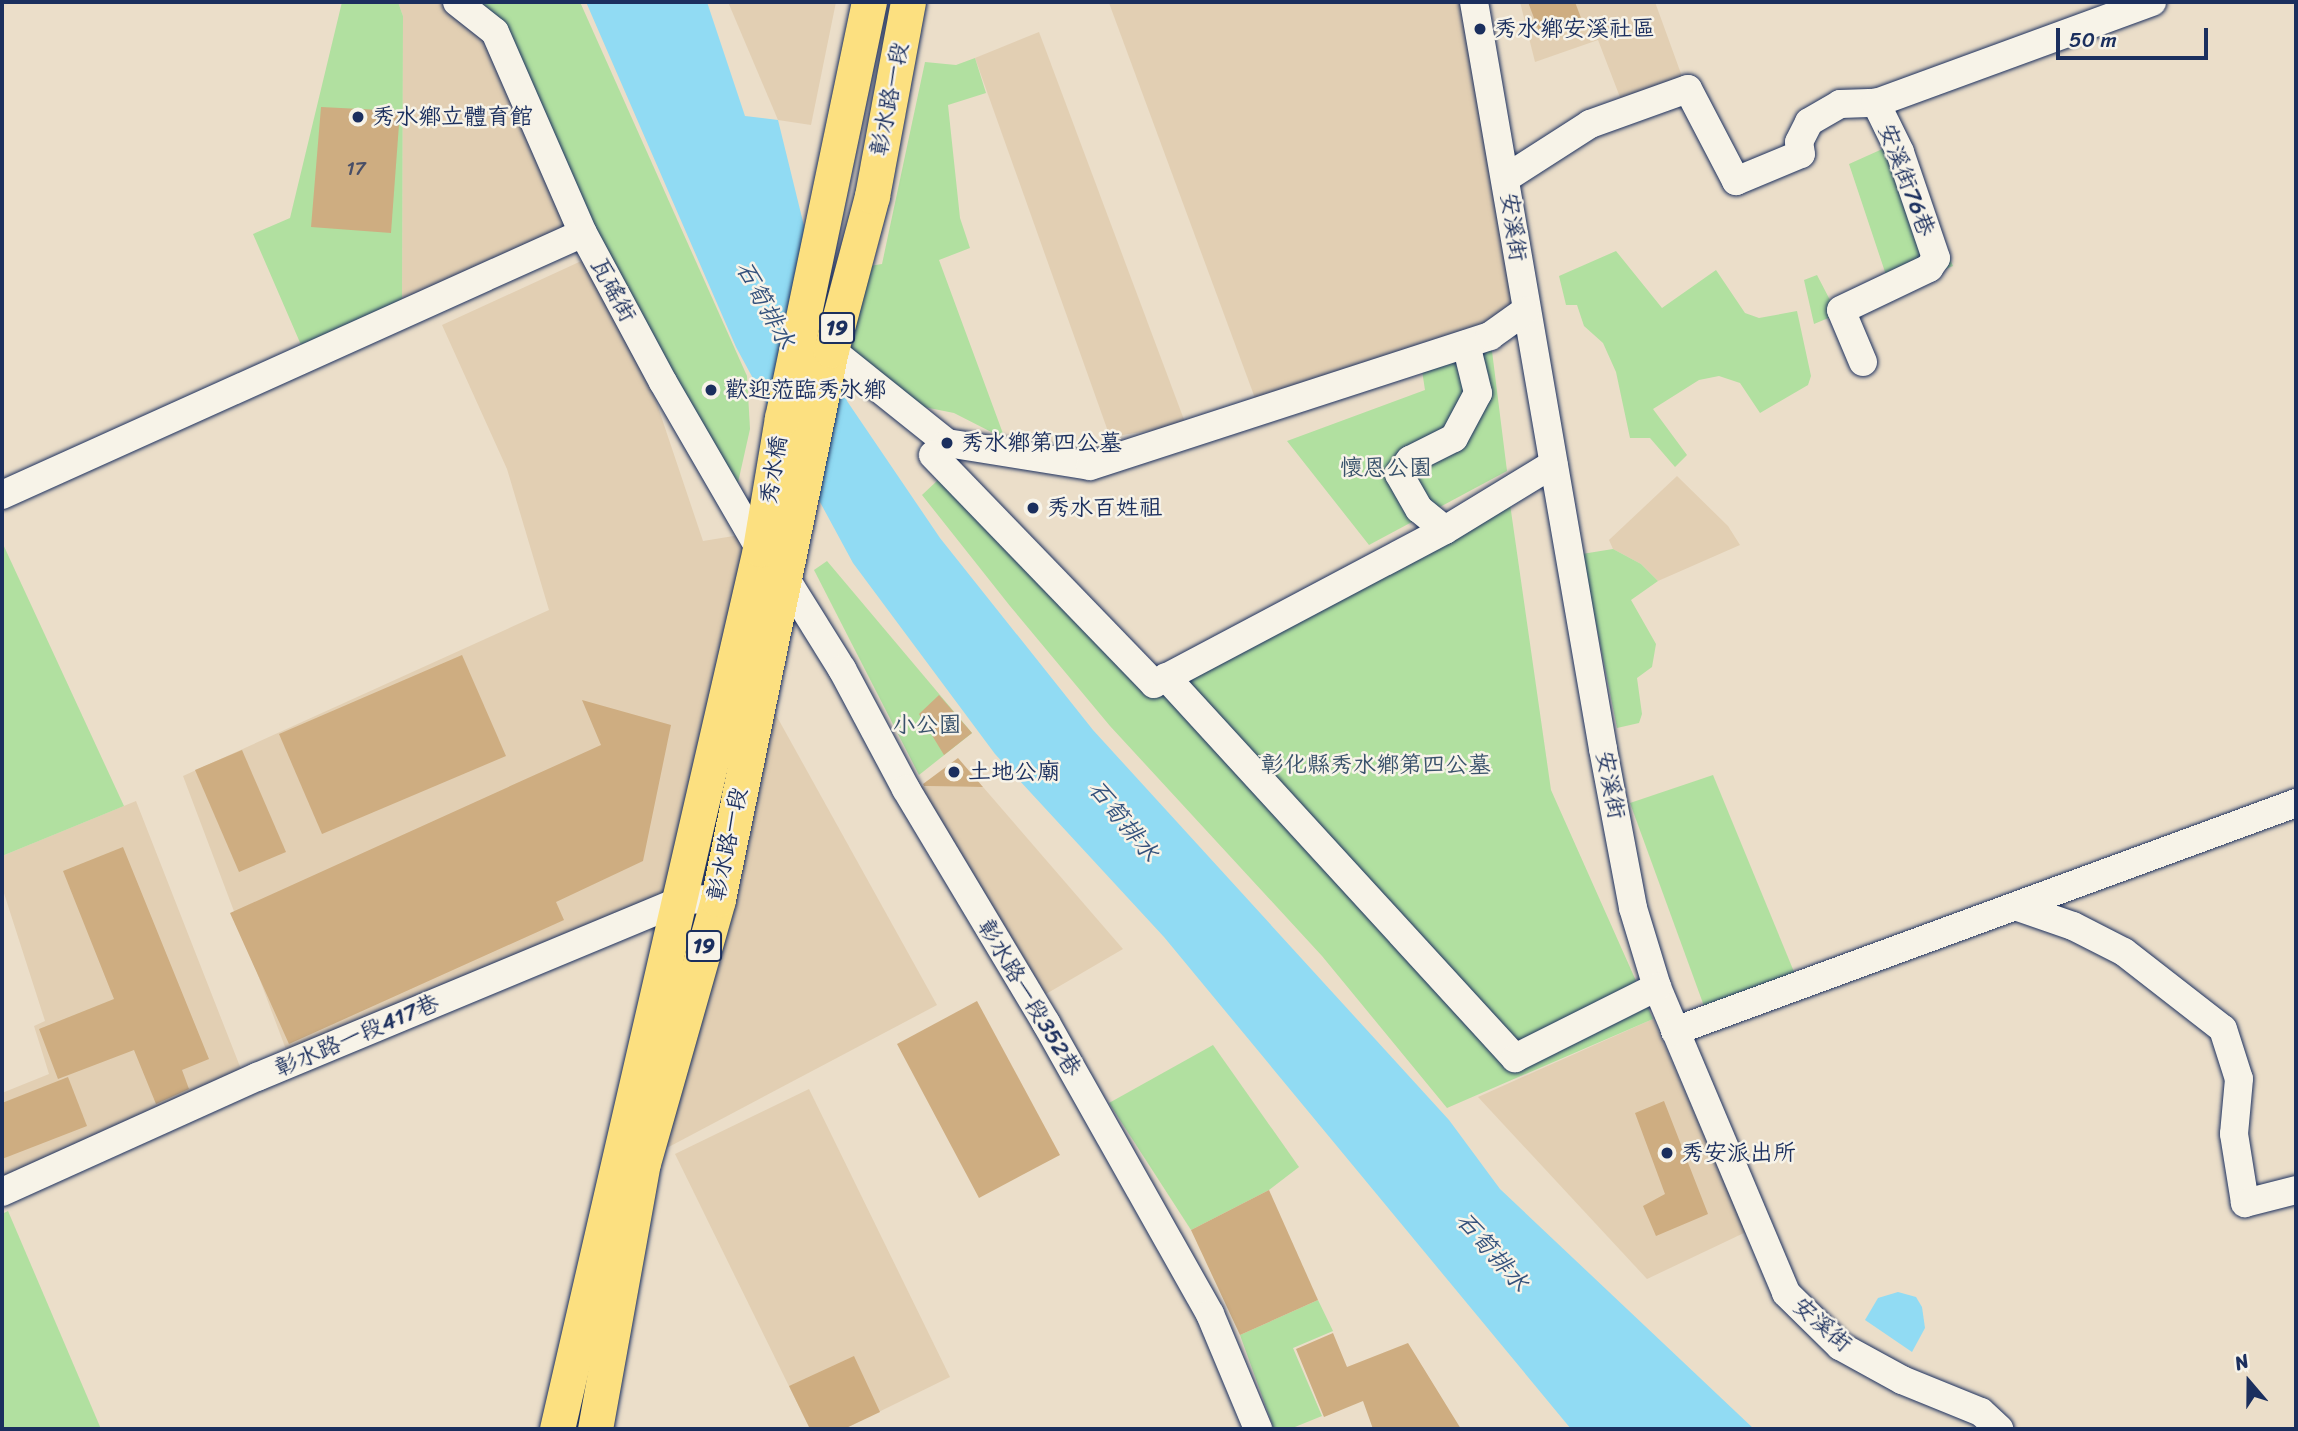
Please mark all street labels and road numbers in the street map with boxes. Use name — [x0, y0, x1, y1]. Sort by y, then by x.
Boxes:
street label: 彰水路一段 — [865, 40, 915, 158]
street label: 安溪街76巷 — [1872, 120, 1940, 240]
street label: 安溪街 — [1495, 191, 1531, 263]
street label: 瓦磘街 — [585, 253, 641, 327]
road number: 19 — [818, 310, 856, 346]
street label: 秀水橋 — [755, 434, 793, 506]
street label: 安溪街 — [1590, 749, 1630, 821]
street label: 彰水路一段 — [703, 785, 753, 903]
street label: 彰水路一段352巷 — [971, 915, 1087, 1081]
road number: 19 — [685, 928, 723, 964]
street label: 彰水路一段417巷 — [271, 989, 443, 1083]
street label: 安溪街 — [1787, 1292, 1857, 1358]

